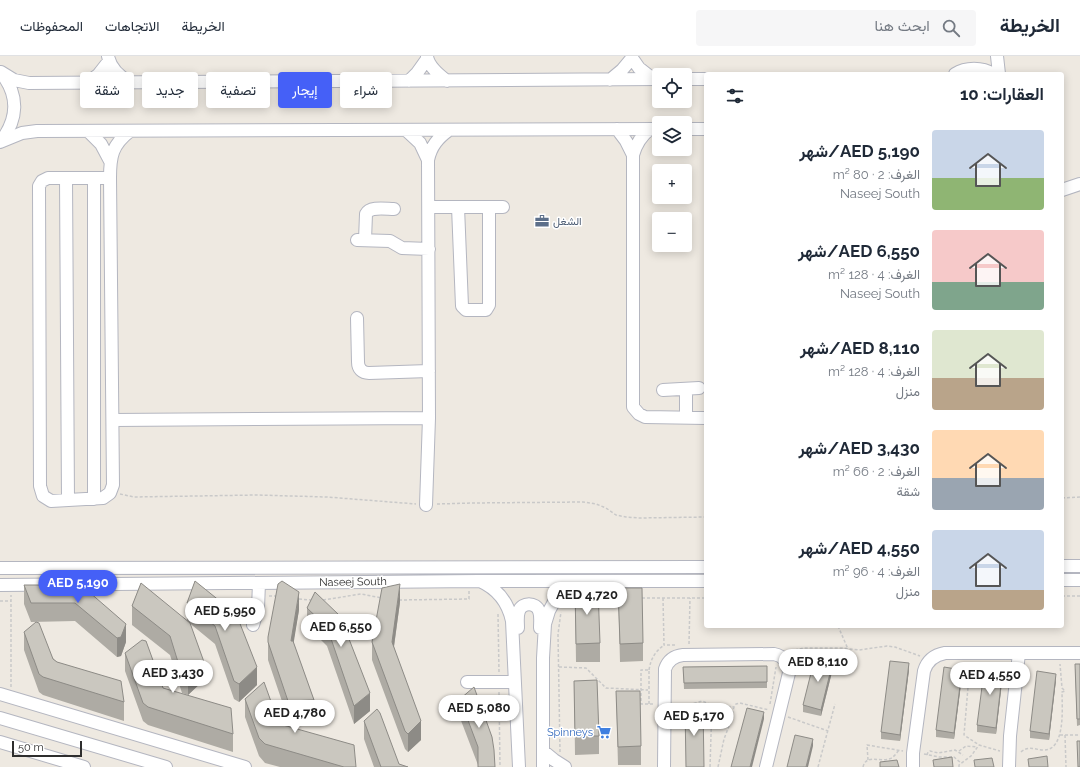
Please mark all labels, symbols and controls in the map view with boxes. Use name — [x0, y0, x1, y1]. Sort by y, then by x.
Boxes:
search box — [696, 10, 976, 46]
text: الخريطة — [1000, 14, 1060, 36]
text: ابحث هنا — [875, 17, 930, 35]
icon: search — [940, 17, 962, 39]
text: المحفوظات — [20, 18, 83, 34]
text: الاتجاهات — [105, 18, 159, 34]
text: الخريطة — [181, 18, 225, 34]
map controls — [652, 68, 692, 252]
button: locate — [652, 68, 692, 108]
chip: شقة — [80, 72, 134, 108]
chip: جديد — [142, 72, 198, 108]
chip: تصفية — [206, 72, 270, 108]
chip: إيجار — [278, 72, 332, 108]
chip: شراء — [340, 72, 392, 108]
text: العقارات: 10 — [960, 84, 1044, 104]
icon: filters — [724, 85, 746, 107]
button: layers — [652, 116, 692, 156]
text: AED 5,190/شهر — [799, 141, 920, 161]
icon: home — [964, 146, 1012, 194]
button: + — [652, 164, 692, 204]
text: الغرف: 2 · 80 m² — [833, 167, 920, 182]
text: Naseej South — [840, 186, 920, 201]
button: − — [652, 212, 692, 252]
office icon: الشغل — [534, 213, 550, 229]
place label: الشغل — [553, 215, 582, 228]
text: AED 6,550/شهر — [798, 241, 920, 261]
icon: home — [964, 246, 1012, 294]
text: الغرف: 4 · 128 m² — [828, 267, 920, 282]
text: Naseej South — [840, 286, 920, 301]
text: AED 8,110/شهر — [800, 338, 920, 358]
icon: home — [964, 346, 1012, 394]
text: الغرف: 4 · 128 m² — [828, 364, 920, 379]
text: منزل — [896, 384, 920, 399]
text: AED 3,430/شهر — [798, 438, 920, 458]
icon: home — [964, 446, 1012, 494]
text: الغرف: 2 · 66 m² — [833, 464, 920, 479]
text: شقة — [897, 484, 920, 499]
text: AED 4,550/شهر — [799, 538, 920, 558]
icon: home — [964, 546, 1012, 594]
text: الغرف: 4 · 96 m² — [833, 564, 920, 579]
pin: AED 5,190 — [32, 570, 124, 604]
text: AED 5,190 — [47, 575, 109, 590]
street label: Naseej South — [319, 575, 387, 589]
pin: AED 4,720 — [541, 582, 633, 616]
text: منزل — [896, 584, 920, 599]
text: AED 4,720 — [556, 587, 618, 602]
pin: AED 5,950 — [179, 598, 271, 632]
text: AED 5,950 — [194, 603, 256, 618]
pin: AED 6,550 — [295, 614, 387, 648]
text: AED 6,550 — [310, 619, 372, 634]
pin: AED 8,110 — [772, 649, 864, 683]
text: AED 8,110 — [788, 654, 848, 669]
pin: AED 3,430 — [127, 660, 219, 694]
pin: AED 4,550 — [944, 662, 1036, 696]
text: AED 3,430 — [142, 665, 204, 680]
text: AED 4,550 — [959, 667, 1021, 682]
pin: AED 5,080 — [433, 695, 525, 729]
pin: AED 4,780 — [249, 700, 341, 734]
text: AED 5,080 — [447, 700, 511, 715]
pin: AED 5,170 — [648, 703, 740, 737]
text: AED 4,780 — [264, 705, 326, 720]
text: AED 5,170 — [664, 708, 724, 723]
supermarket icon: Spinneys — [596, 724, 612, 740]
place label: Spinneys — [547, 726, 593, 739]
scale bar — [12, 739, 82, 758]
text: 50 m — [18, 741, 44, 754]

